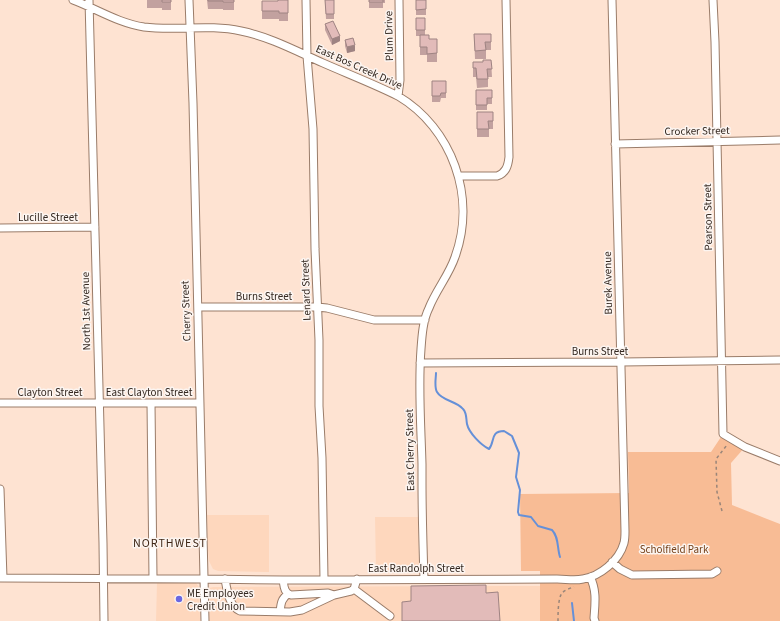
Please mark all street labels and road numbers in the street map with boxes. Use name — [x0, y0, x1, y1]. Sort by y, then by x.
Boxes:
street label: Plum Drive — [381, 10, 397, 61]
street label: East Bos Creek Drive — [313, 41, 405, 93]
street label: Crocker Street — [664, 123, 730, 139]
street label: Pearson Street — [700, 183, 716, 251]
street label: Lucille Street — [18, 210, 78, 225]
street label: Burek Avenue — [600, 251, 616, 315]
street label: Lenard Street — [297, 259, 315, 321]
street label: North 1st Avenue — [78, 271, 94, 350]
street label: Cherry Street — [177, 280, 195, 342]
street label: Burns Street — [236, 289, 293, 304]
street label: Burns Street — [572, 344, 629, 359]
street label: Clayton Street — [17, 385, 83, 400]
street label: East Clayton Street — [106, 385, 193, 400]
street label: East Cherry Street — [402, 409, 418, 491]
street label: East Randolph Street — [368, 561, 464, 576]

